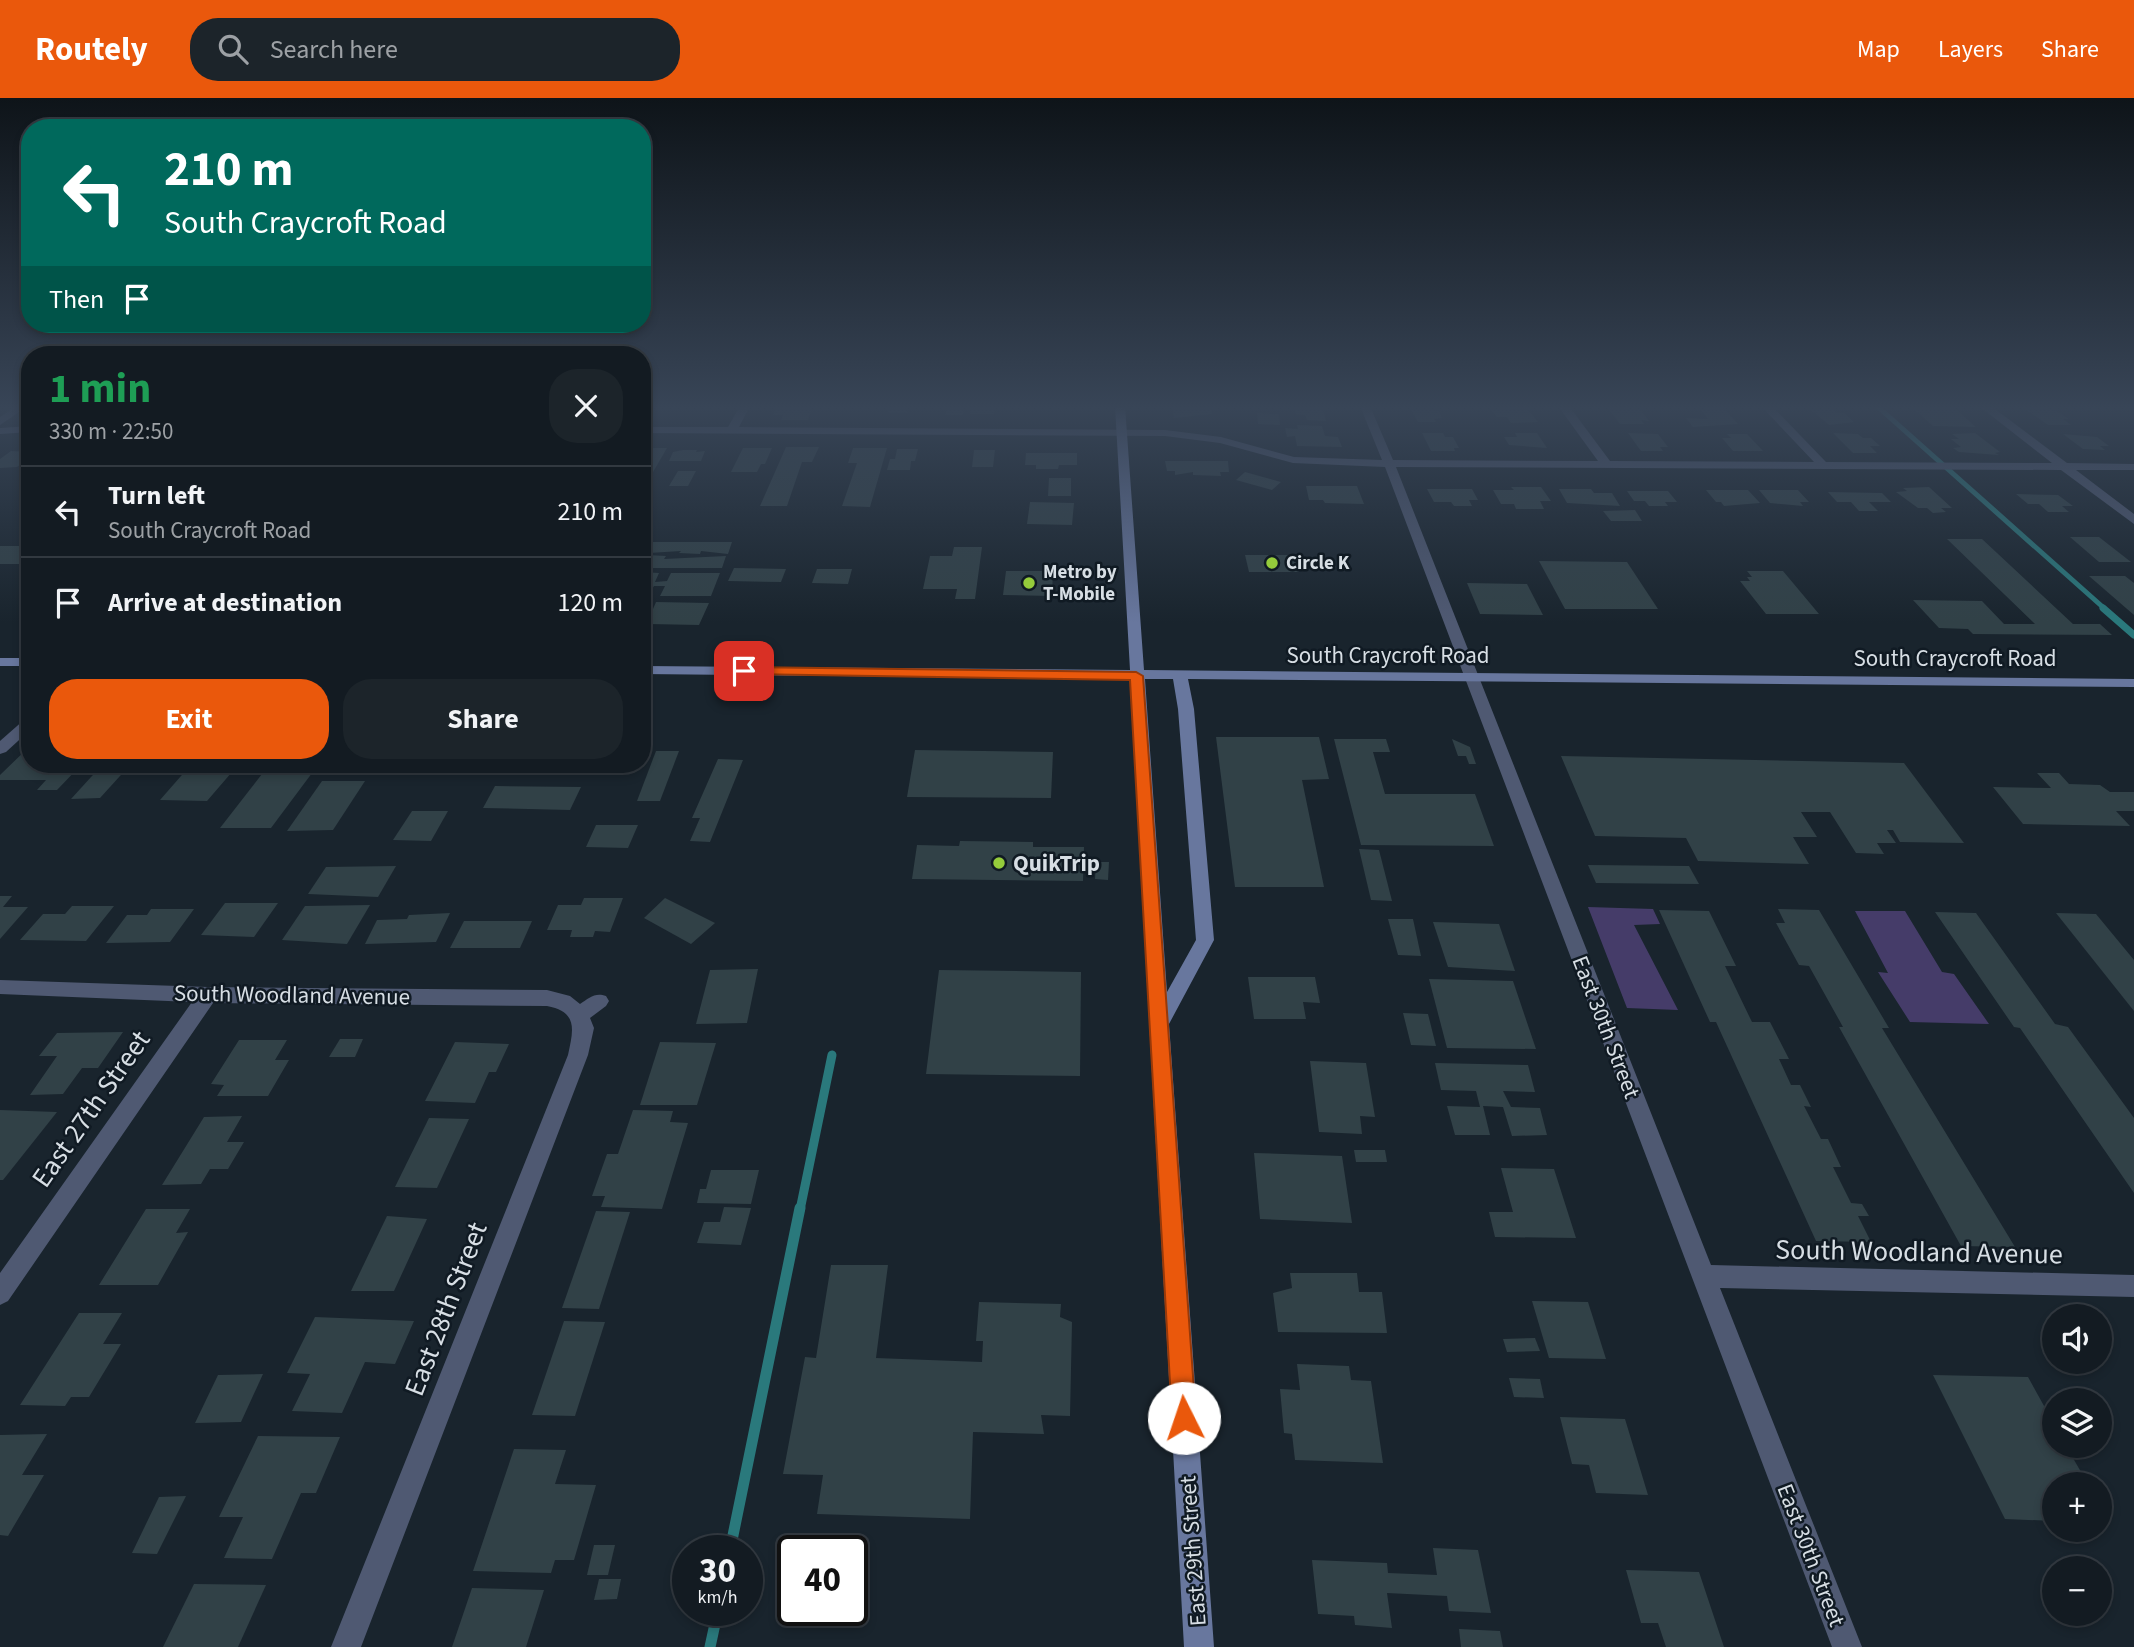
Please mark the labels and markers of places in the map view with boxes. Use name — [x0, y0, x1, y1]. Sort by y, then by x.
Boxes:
place label: Circle K — [1286, 550, 1350, 577]
marker: Circle K — [1264, 555, 1280, 571]
place label: Metro by T-Mobile — [1043, 559, 1117, 608]
marker: Metro by T-Mobile — [1021, 575, 1037, 591]
pin — [714, 641, 774, 701]
place label: QuikTrip — [1013, 847, 1100, 880]
marker: QuikTrip — [991, 855, 1007, 871]

